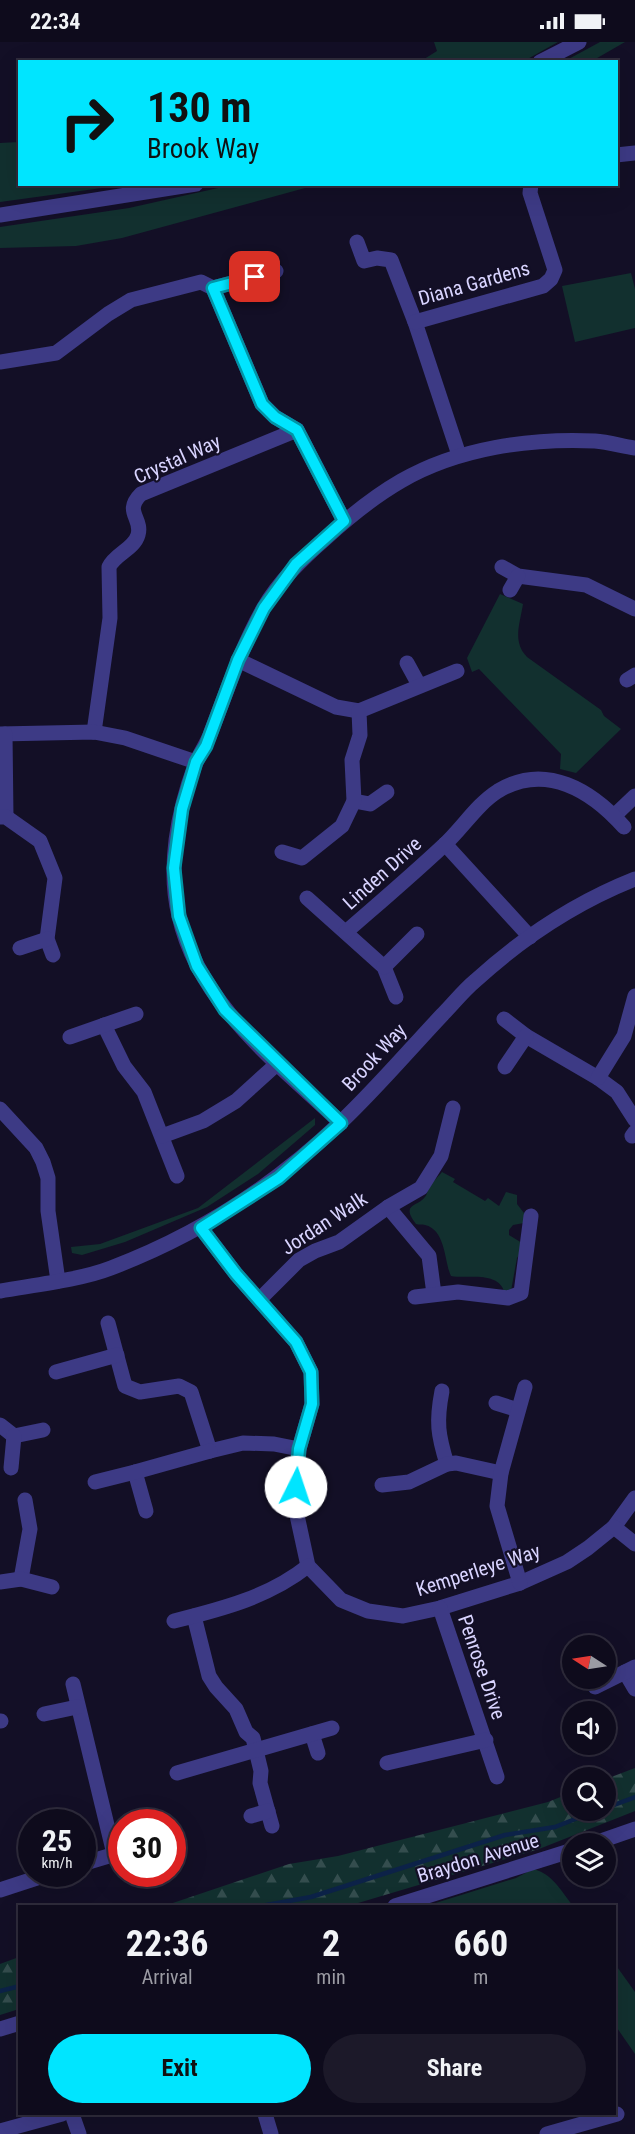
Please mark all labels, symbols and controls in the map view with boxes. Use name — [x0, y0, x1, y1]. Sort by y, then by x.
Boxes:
text: 22:34 — [30, 9, 81, 34]
text: 130 m — [147, 83, 252, 132]
icon: right — [48, 84, 126, 162]
text: Brook Way — [147, 133, 259, 165]
pin — [229, 251, 280, 302]
street label: Diana Gardens — [415, 256, 533, 310]
icon: arrive — [238, 260, 271, 293]
street label: Crystal Way — [130, 429, 224, 489]
street label: Linden Drive — [338, 832, 426, 914]
street label: Brook Way — [337, 1018, 411, 1096]
street label: Jordan Walk — [277, 1186, 371, 1260]
position arrow — [264, 1455, 328, 1519]
street label: Kemperleye Way — [413, 1539, 543, 1601]
street label: Penrose Drive — [453, 1612, 511, 1722]
north arrow — [562, 1635, 616, 1689]
map controls — [562, 1635, 616, 1887]
button: sound — [562, 1701, 616, 1755]
button: search — [562, 1767, 616, 1821]
speed limit sign: 30 — [108, 1809, 186, 1887]
text: 25 — [42, 1823, 72, 1858]
street label: Braydon Avenue — [414, 1828, 542, 1888]
button: layers — [562, 1833, 616, 1887]
text: km/h — [42, 1854, 72, 1872]
text: 22:36 — [126, 1923, 208, 1965]
text: 2 — [322, 1923, 340, 1965]
text: 660 — [454, 1923, 508, 1965]
text: Arrival — [142, 1965, 193, 1989]
text: min — [316, 1965, 346, 1989]
text: m — [473, 1965, 488, 1989]
button: Exit — [48, 2034, 311, 2103]
button: Share — [323, 2034, 586, 2103]

